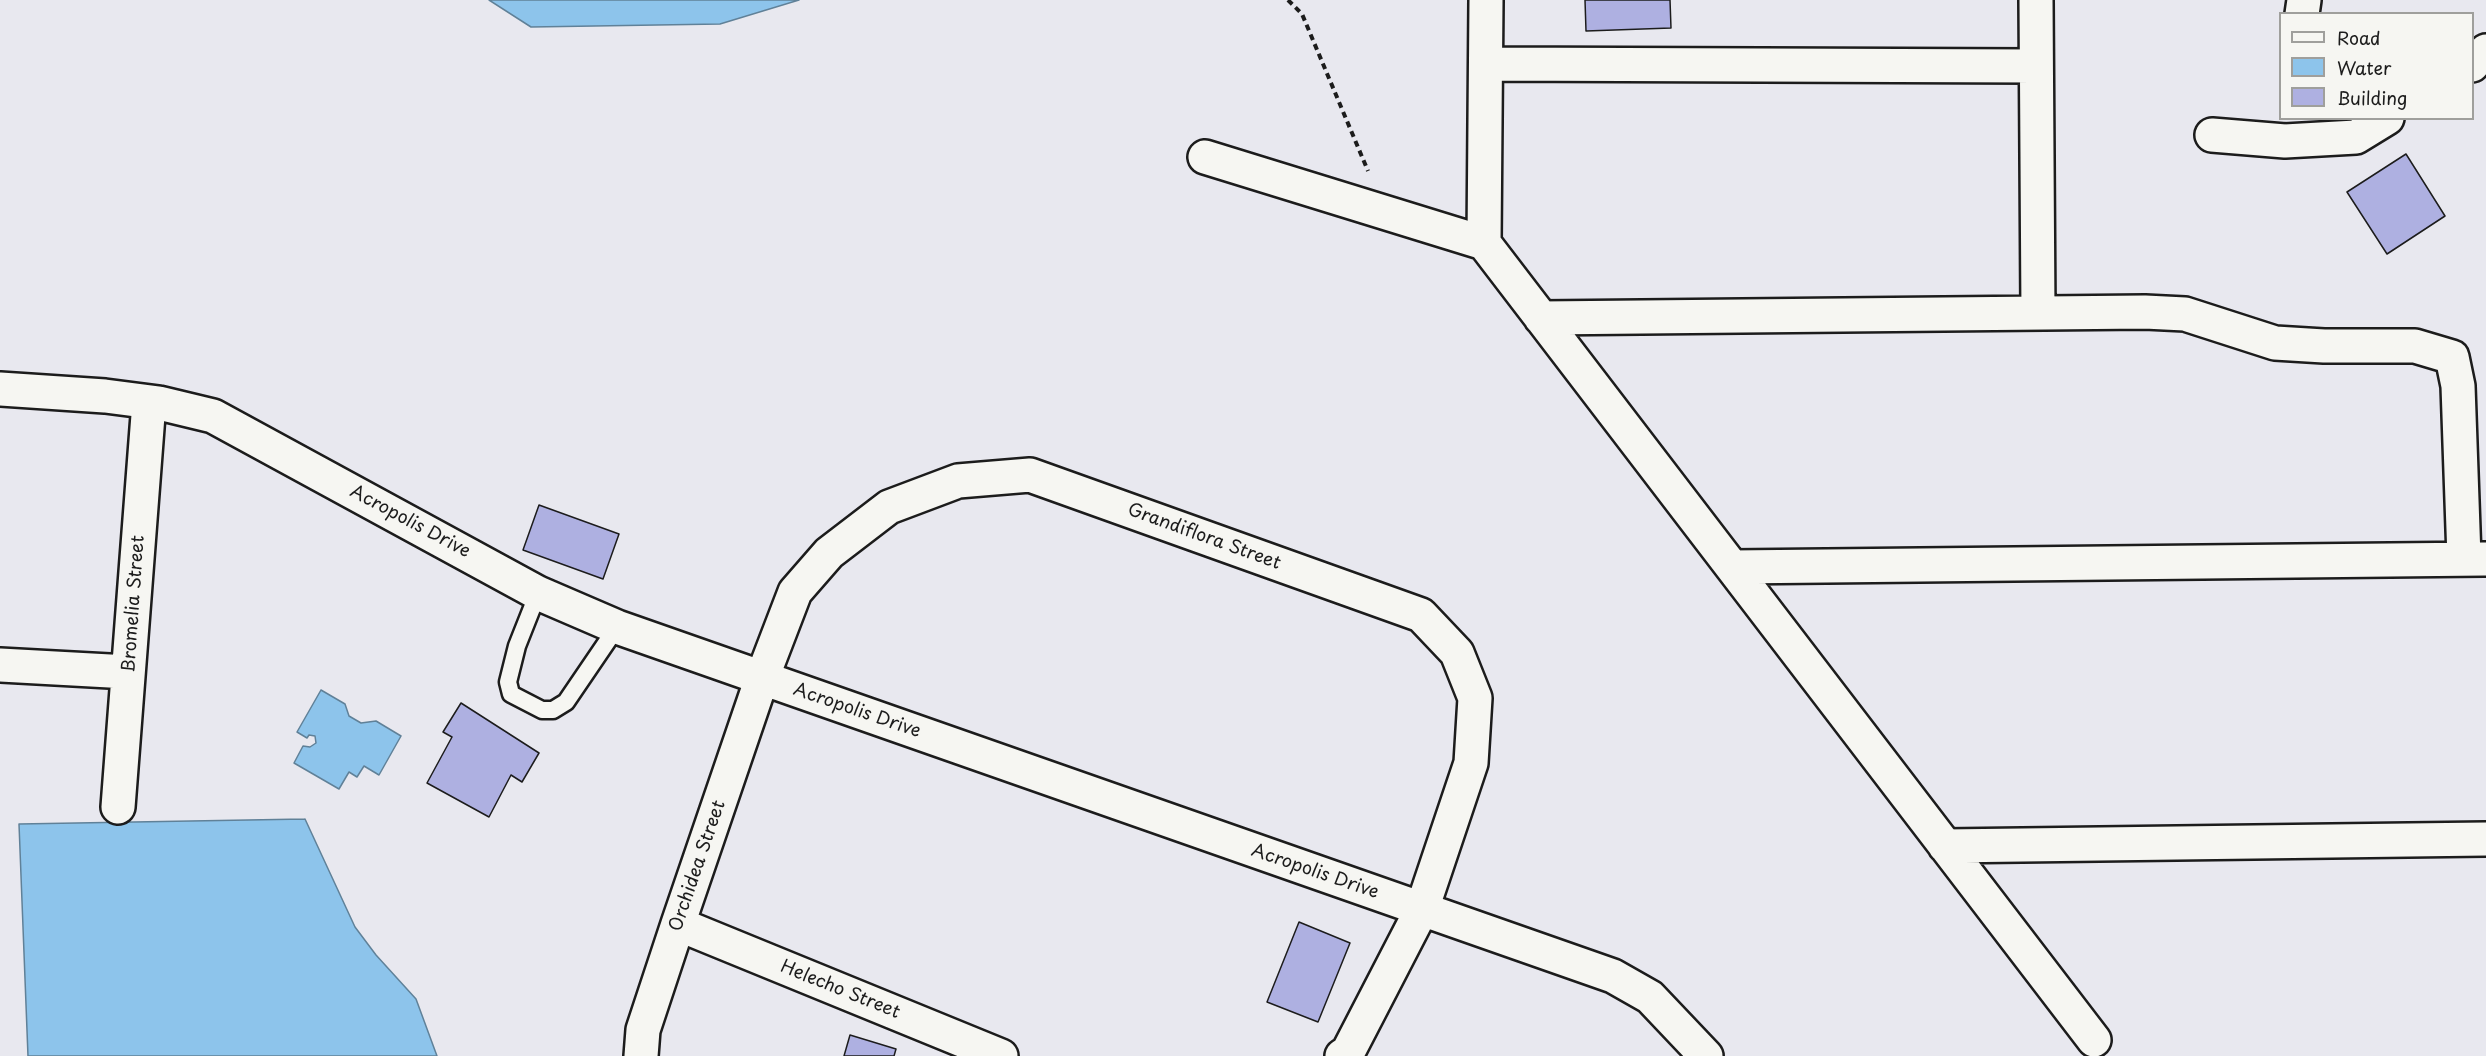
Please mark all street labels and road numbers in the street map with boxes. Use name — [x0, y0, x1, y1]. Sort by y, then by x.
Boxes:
street label: Acropolis Drive — [346, 481, 474, 563]
street label: Grandiflora Street — [1125, 499, 1283, 575]
street label: Bromelia Street — [118, 535, 150, 673]
street label: Acropolis Drive — [790, 679, 924, 743]
street label: Orchidea Street — [665, 798, 731, 934]
street label: Acropolis Drive — [1248, 840, 1382, 904]
street label: Helecho Street — [777, 956, 903, 1024]

